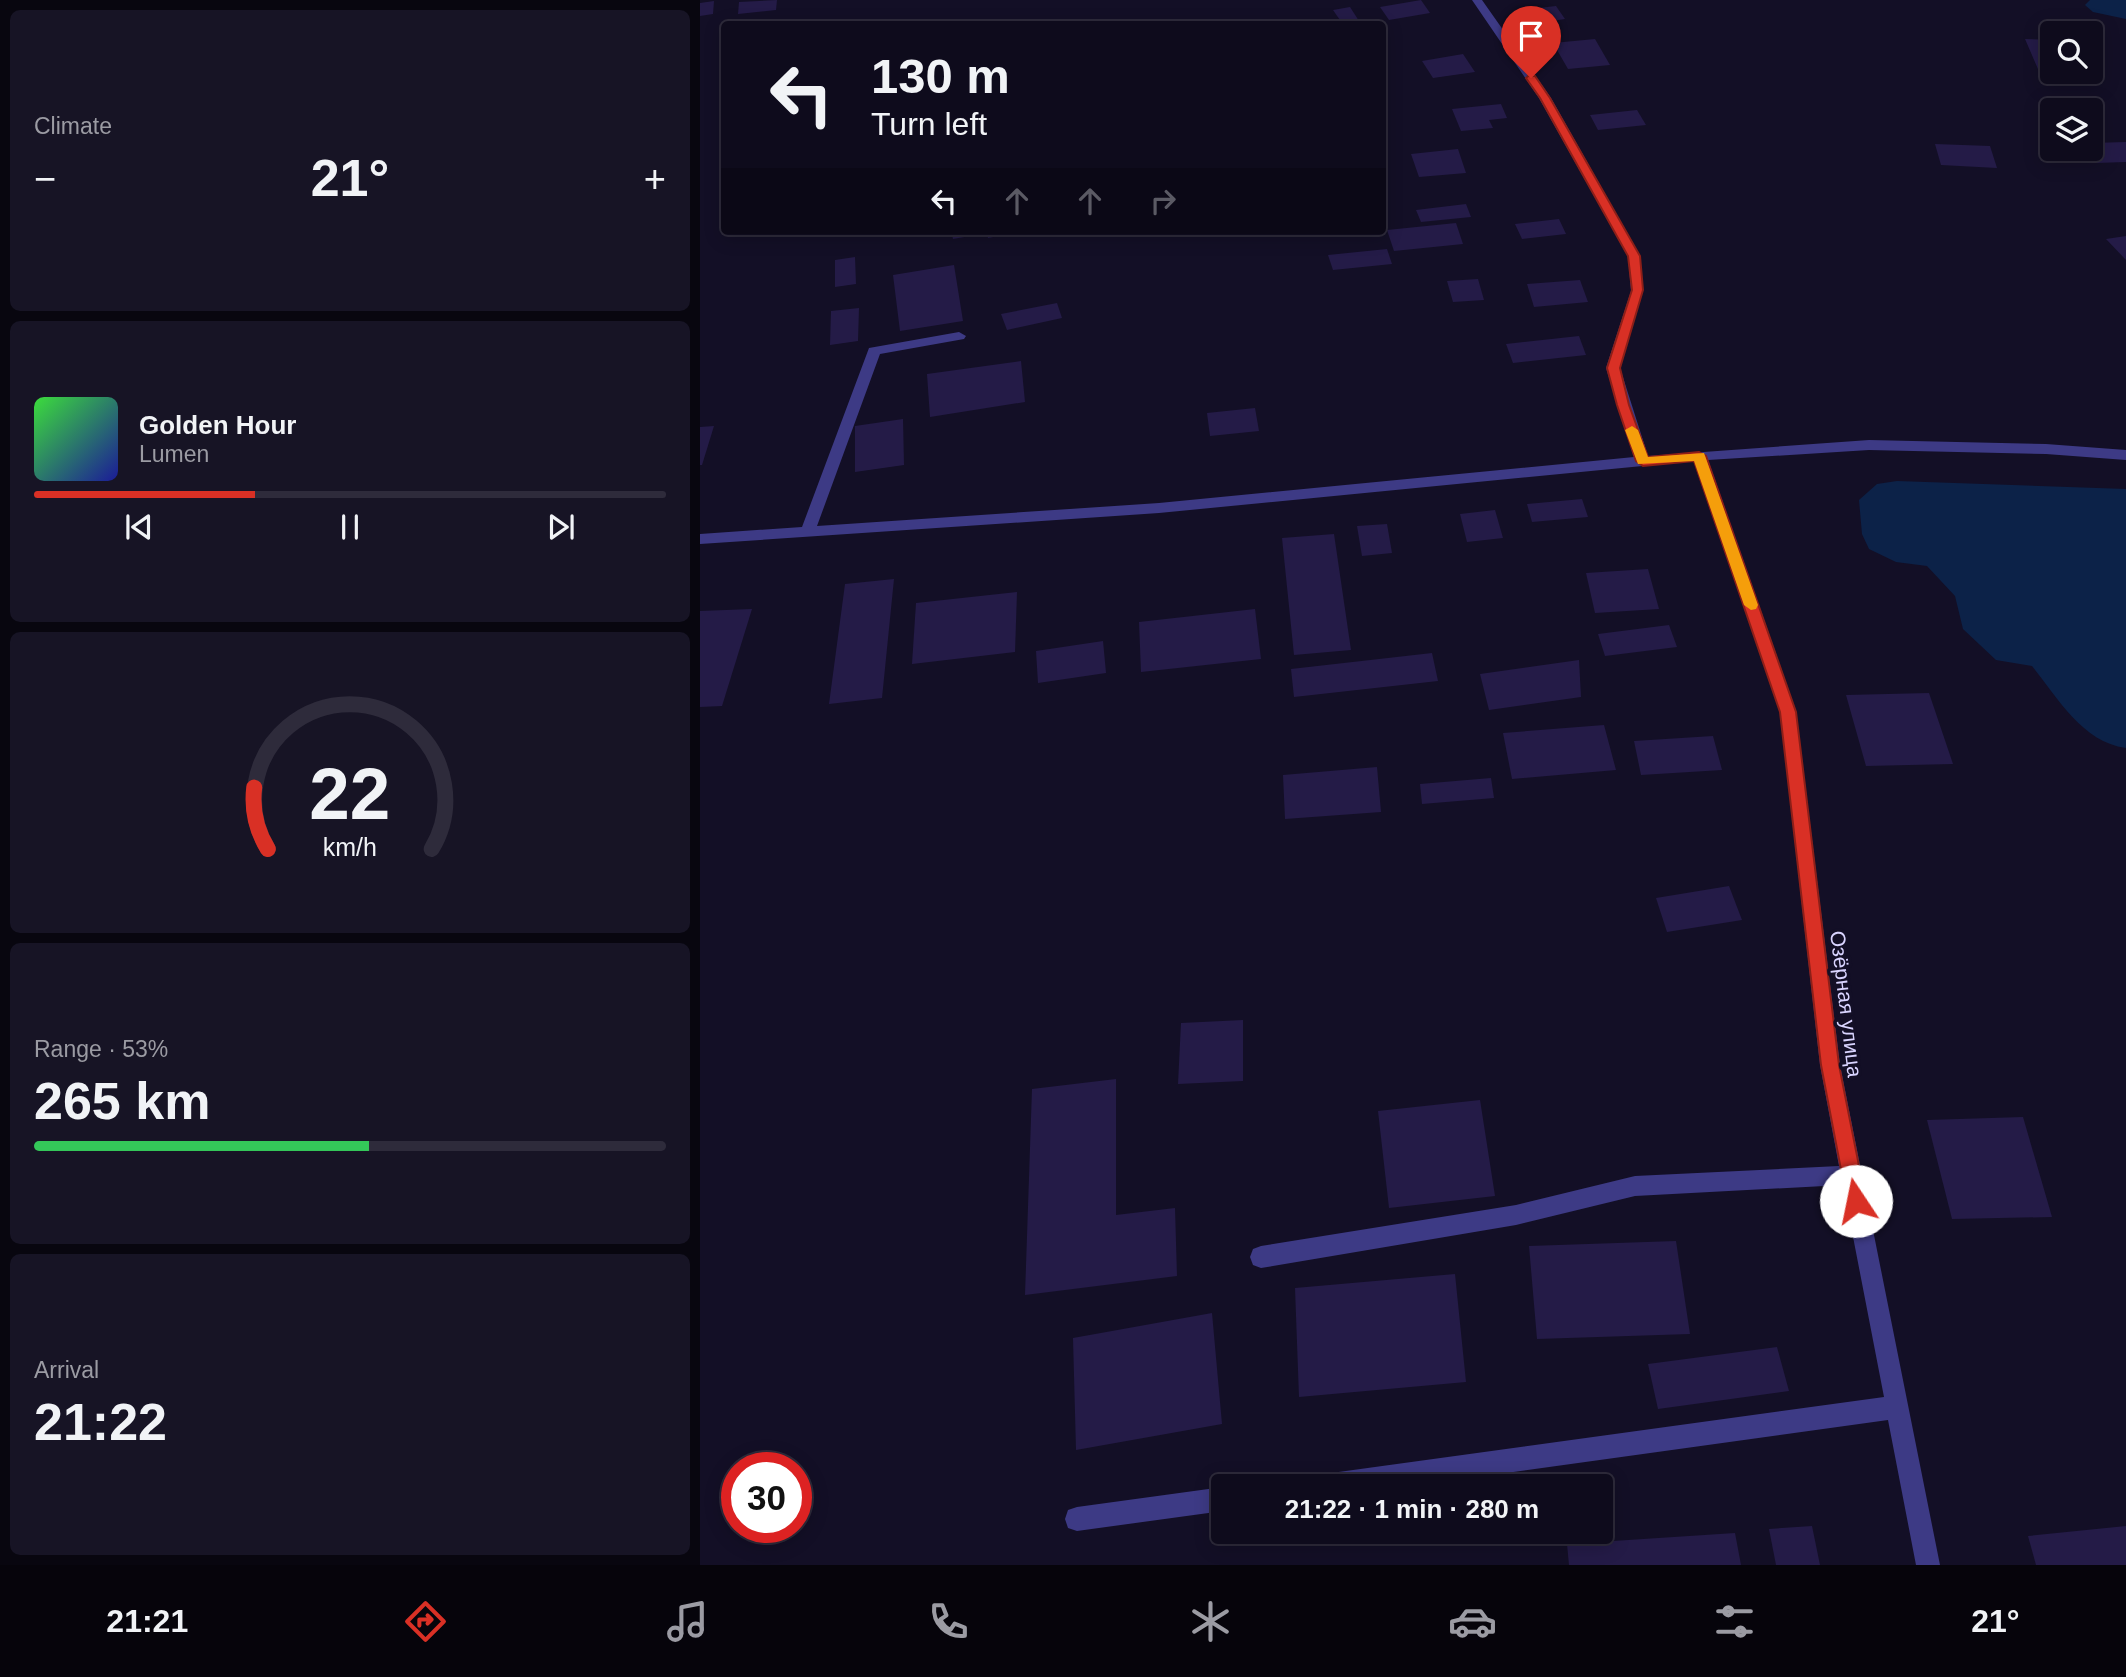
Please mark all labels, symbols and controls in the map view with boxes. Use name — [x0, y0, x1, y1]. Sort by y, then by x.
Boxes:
pin — [1501, 6, 1561, 78]
icon: arrive — [1512, 17, 1550, 55]
map controls — [2040, 21, 2103, 161]
button: search — [2040, 21, 2103, 84]
icon: left — [756, 49, 847, 140]
text: 130 m — [871, 49, 1010, 103]
button: layers — [2040, 98, 2103, 161]
text: Turn left — [871, 106, 987, 142]
text: Climate — [34, 113, 112, 139]
text: 21° — [311, 149, 389, 207]
text: − — [34, 158, 56, 200]
text: + — [644, 158, 666, 200]
icon: left — [925, 182, 963, 220]
icon: ahead — [998, 182, 1036, 220]
icon: ahead — [1071, 182, 1109, 220]
icon: right — [1144, 182, 1182, 220]
text: Golden Hour — [139, 410, 296, 440]
text: Lumen — [139, 441, 209, 467]
icon: previous — [120, 508, 158, 546]
icon: pause — [331, 508, 369, 546]
icon: next — [542, 508, 580, 546]
text: 22 — [310, 753, 390, 834]
text: km/h — [323, 832, 377, 860]
street label: Озёрная улица — [1826, 929, 1867, 1079]
text: Range · 53% — [34, 1036, 168, 1062]
text: 265 km — [34, 1072, 210, 1130]
position arrow — [1819, 1164, 1893, 1238]
text: Arrival — [34, 1357, 99, 1383]
text: 21:22 — [34, 1393, 167, 1451]
speed limit sign: 30 — [721, 1452, 812, 1543]
text: 21:22 · 1 min · 280 m — [1285, 1494, 1539, 1524]
icon: directions — [401, 1597, 450, 1646]
icon: music — [663, 1597, 712, 1646]
icon: phone — [924, 1597, 973, 1646]
icon: climate — [1186, 1597, 1235, 1646]
icon: car — [1448, 1597, 1497, 1646]
icon: filters — [1710, 1597, 1759, 1646]
text: 21:21 — [106, 1603, 188, 1639]
text: 21° — [1971, 1603, 2020, 1639]

